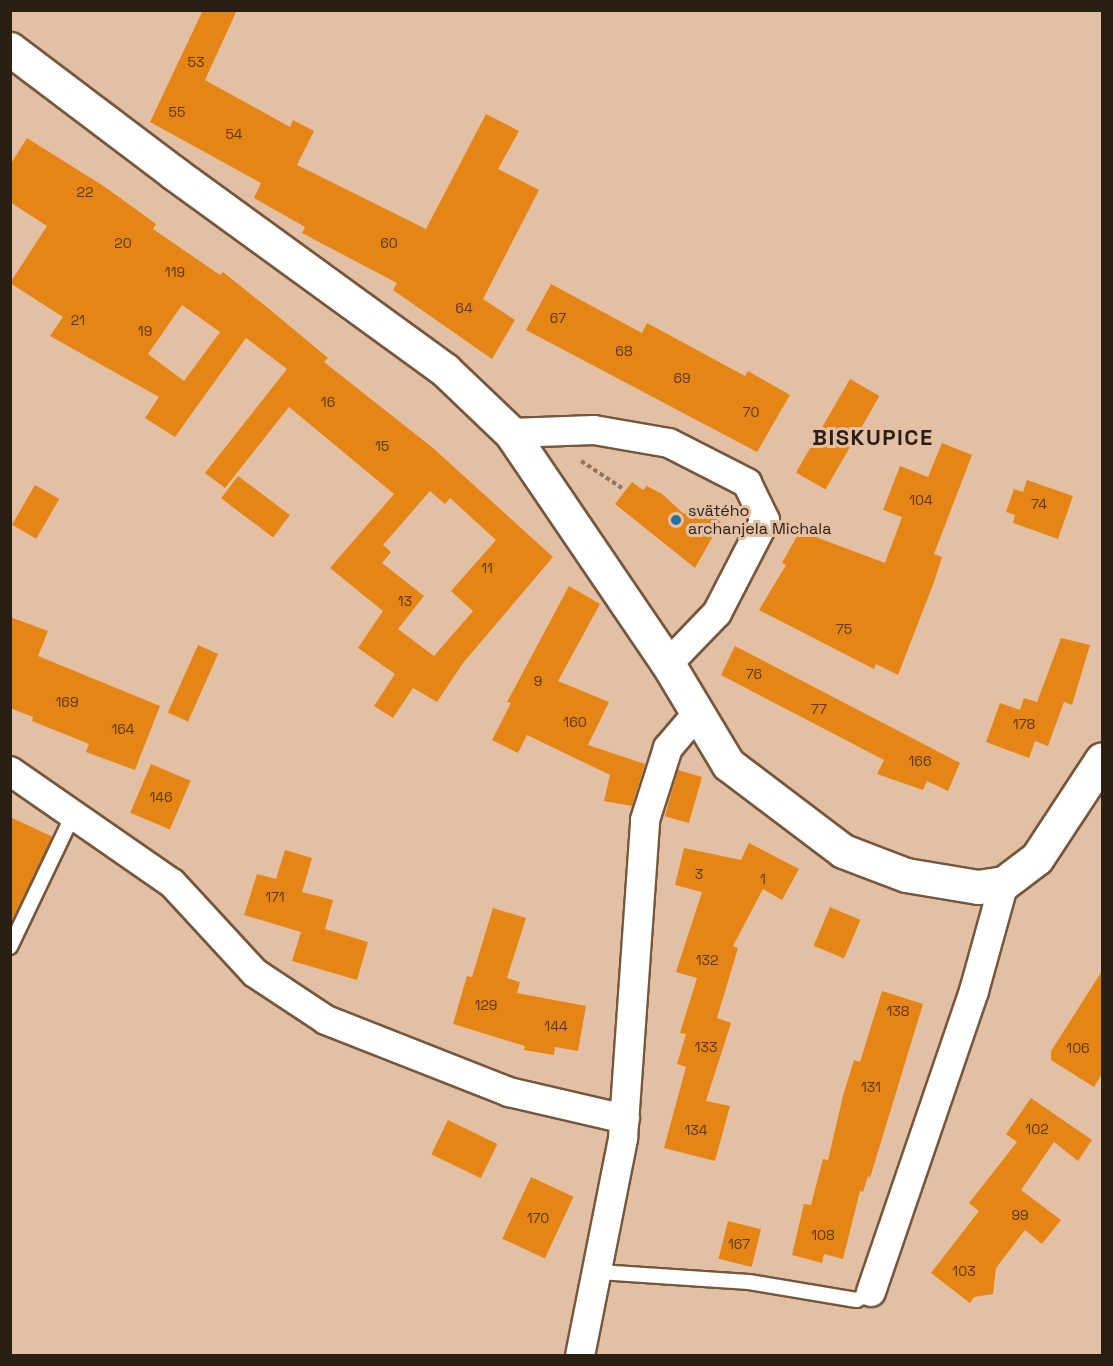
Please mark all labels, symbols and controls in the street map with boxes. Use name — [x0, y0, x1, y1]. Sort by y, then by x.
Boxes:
house number: 53 — [188, 54, 204, 70]
house number: 55 — [169, 104, 185, 120]
house number: 54 — [225, 126, 243, 142]
house number: 22 — [77, 184, 93, 200]
house number: 20 — [114, 235, 132, 251]
house number: 60 — [380, 235, 398, 251]
house number: 119 — [165, 264, 185, 280]
house number: 64 — [455, 300, 473, 316]
house number: 67 — [550, 310, 566, 326]
house number: 21 — [71, 312, 85, 328]
house number: 19 — [138, 323, 152, 339]
house number: 68 — [615, 343, 633, 359]
house number: 69 — [673, 370, 691, 386]
house number: 16 — [321, 394, 335, 410]
house number: 70 — [743, 404, 759, 420]
district label: BISKUPICE — [812, 425, 934, 451]
house number: 15 — [375, 438, 389, 454]
house number: 104 — [909, 492, 933, 508]
house number: 74 — [1031, 496, 1047, 512]
place label: svätého archanjela Michala — [688, 501, 831, 539]
marker: svätého archanjela Michala — [669, 513, 683, 527]
house number: 11 — [481, 560, 493, 576]
house number: 13 — [398, 593, 412, 609]
house number: 75 — [836, 621, 852, 637]
house number: 76 — [746, 666, 762, 682]
house number: 9 — [534, 673, 542, 689]
house number: 169 — [56, 694, 78, 710]
house number: 77 — [811, 701, 827, 717]
house number: 160 — [563, 714, 587, 730]
house number: 178 — [1013, 716, 1035, 732]
house number: 164 — [111, 721, 135, 737]
house number: 166 — [909, 753, 931, 769]
house number: 146 — [149, 789, 173, 805]
house number: 3 — [695, 866, 703, 882]
house number: 1 — [760, 871, 766, 887]
house number: 171 — [265, 889, 285, 905]
house number: 132 — [696, 952, 718, 968]
house number: 129 — [475, 997, 497, 1013]
house number: 138 — [886, 1003, 910, 1019]
house number: 144 — [544, 1018, 568, 1034]
house number: 133 — [695, 1039, 717, 1055]
house number: 106 — [1066, 1040, 1090, 1056]
house number: 131 — [861, 1079, 881, 1095]
house number: 102 — [1025, 1121, 1049, 1137]
house number: 134 — [684, 1122, 708, 1138]
house number: 99 — [1011, 1207, 1029, 1223]
house number: 170 — [527, 1210, 549, 1226]
house number: 108 — [811, 1227, 835, 1243]
house number: 167 — [728, 1236, 750, 1252]
house number: 103 — [952, 1263, 976, 1279]

